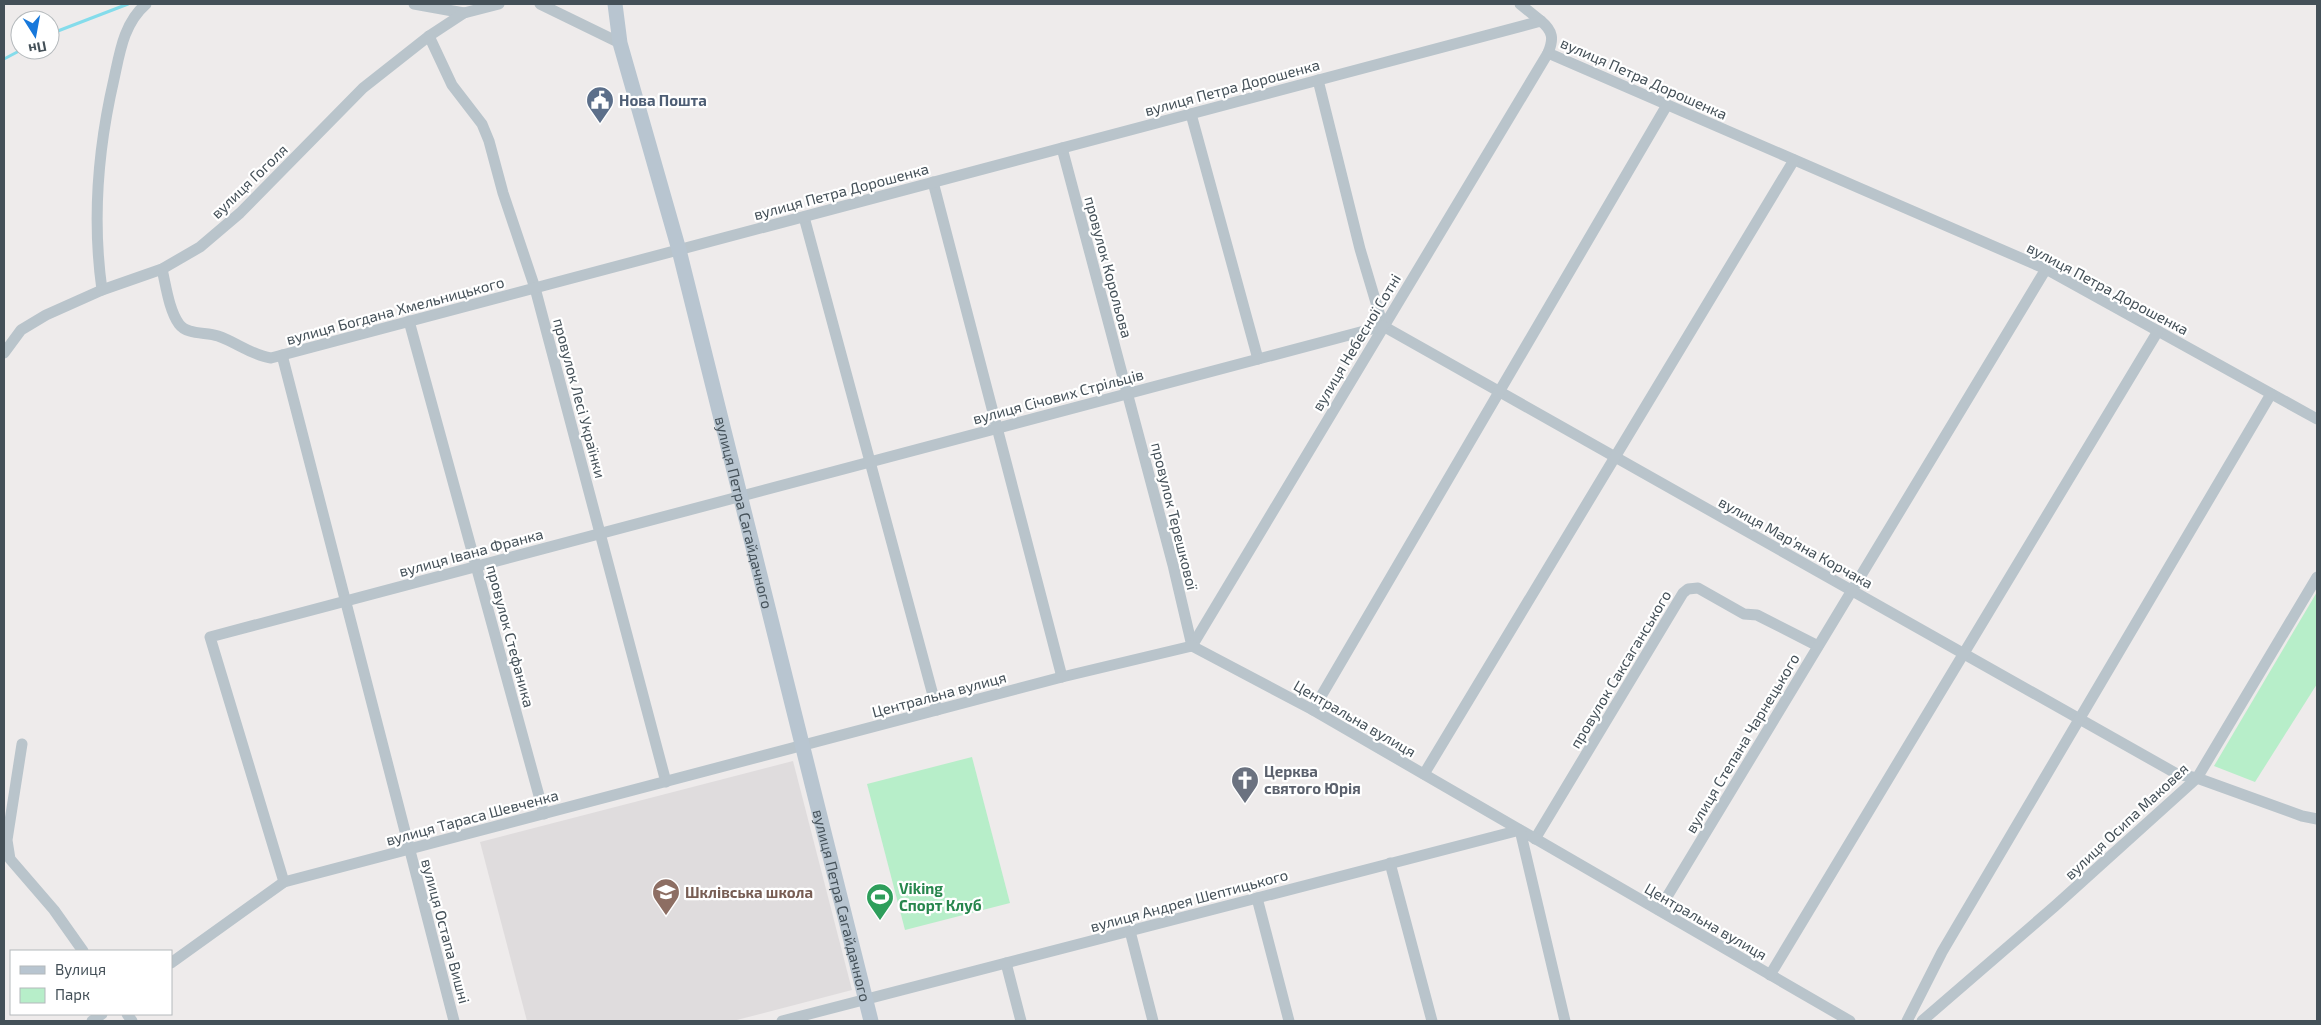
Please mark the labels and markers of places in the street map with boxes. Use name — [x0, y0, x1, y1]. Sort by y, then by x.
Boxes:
public building icon: Нова Пошта — [585, 85, 615, 124]
place label: Нова Пошта — [619, 91, 707, 109]
place label: Церква святого Юрія — [1264, 762, 1361, 797]
church icon: Церква святого Юрія — [1230, 765, 1260, 804]
school or university icon: Шклівська школа — [651, 877, 681, 916]
place label: Viking Спорт Клуб — [899, 879, 982, 914]
sports icon: Viking Спорт Клуб — [865, 882, 895, 921]
place label: Шклівська школа — [685, 883, 813, 901]

